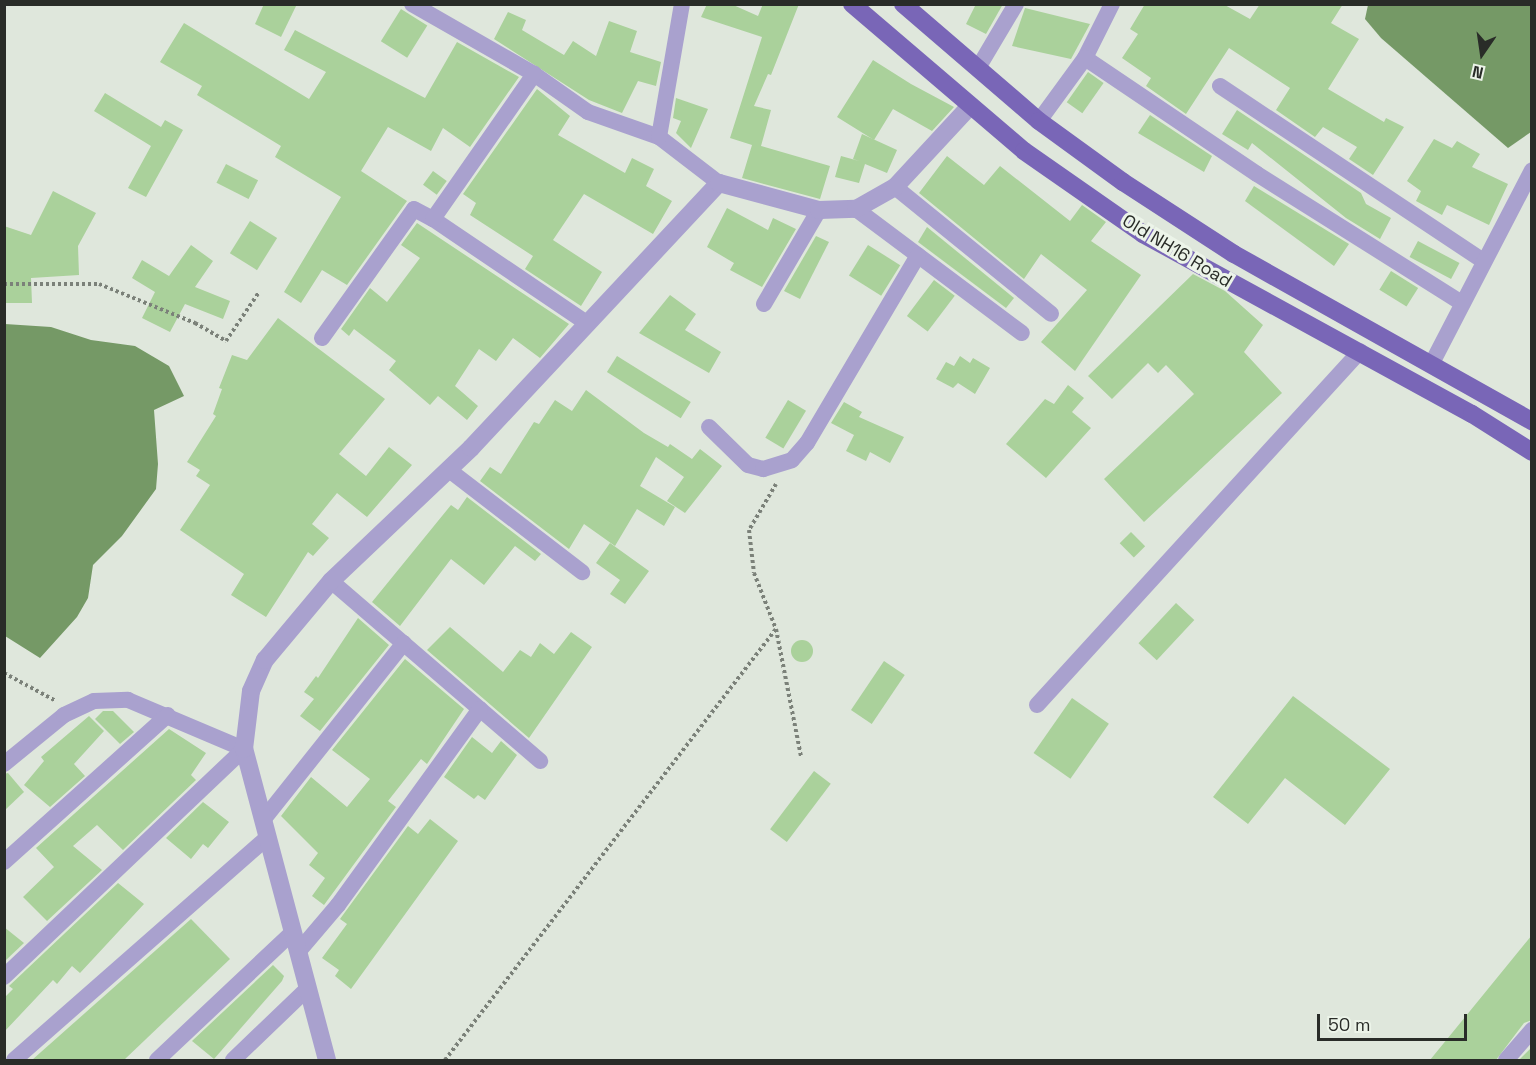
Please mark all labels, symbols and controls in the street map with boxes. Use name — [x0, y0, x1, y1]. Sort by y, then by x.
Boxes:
north arrow — [1452, 24, 1512, 84]
text: N — [1470, 61, 1485, 83]
street label: Old NH16 Road — [1118, 210, 1236, 292]
scale bar — [1320, 1002, 1470, 1040]
text: 50 m — [1328, 1013, 1370, 1036]

